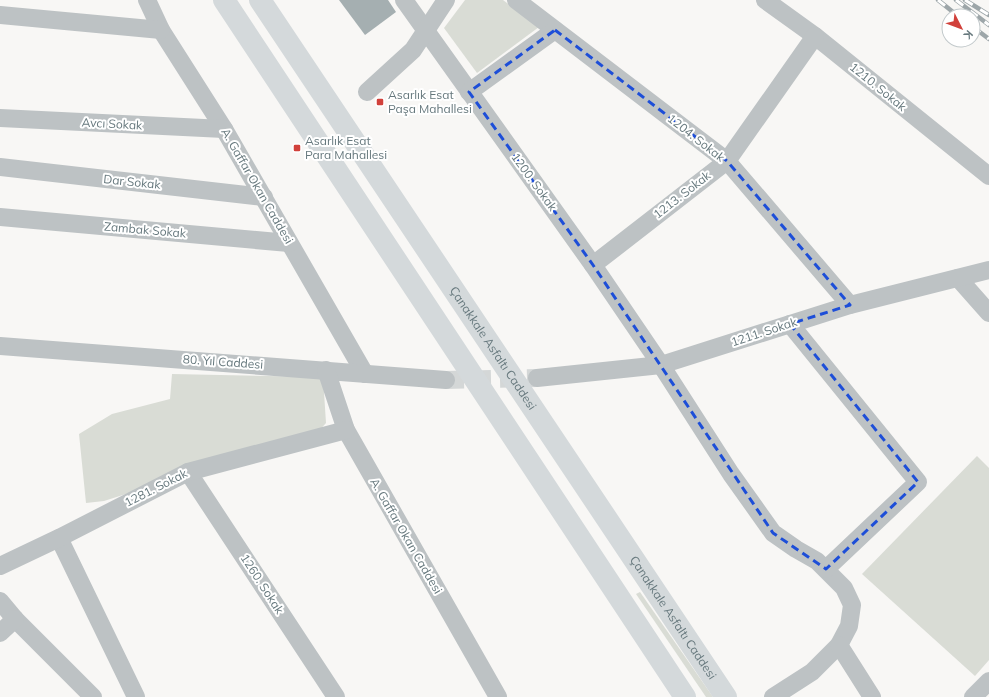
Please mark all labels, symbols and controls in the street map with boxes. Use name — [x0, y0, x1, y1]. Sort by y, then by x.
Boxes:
north arrow — [941, 8, 981, 48]
text: K — [960, 27, 976, 43]
street label: 1210. Sokak — [847, 59, 910, 115]
place label: Asarlık Esat Paşa Mahallesi — [388, 87, 472, 116]
marker: Asarlık Esat Paşa Mahallesi — [375, 97, 385, 107]
street label: 1204. Sokak — [665, 111, 729, 165]
street label: Avcı Sokak — [81, 114, 143, 133]
street label: A. Gaffar Okan Caddesi — [218, 125, 297, 246]
place label: Asarlık Esat Para Mahallesi — [305, 133, 387, 162]
marker: Asarlık Esat Para Mahallesi — [292, 143, 302, 153]
street label: 1200. Sokak — [508, 150, 561, 214]
street label: 1213. Sokak — [650, 167, 714, 222]
street label: Dar Sokak — [103, 171, 162, 192]
street label: Zambak Sokak — [103, 218, 188, 241]
street label: Çanakkale Asfaltı Caddesi — [447, 283, 540, 413]
street label: 1211. Sokak — [729, 314, 800, 349]
street label: 80. Yıl Caddesi — [182, 351, 264, 372]
street label: 1281. Sokak — [122, 465, 190, 510]
street label: A. Gaffar Okan Caddesi — [367, 475, 446, 596]
street label: 1260. Sokak — [237, 551, 288, 617]
street label: Çanakkale Asfaltı Caddesi — [627, 553, 720, 682]

